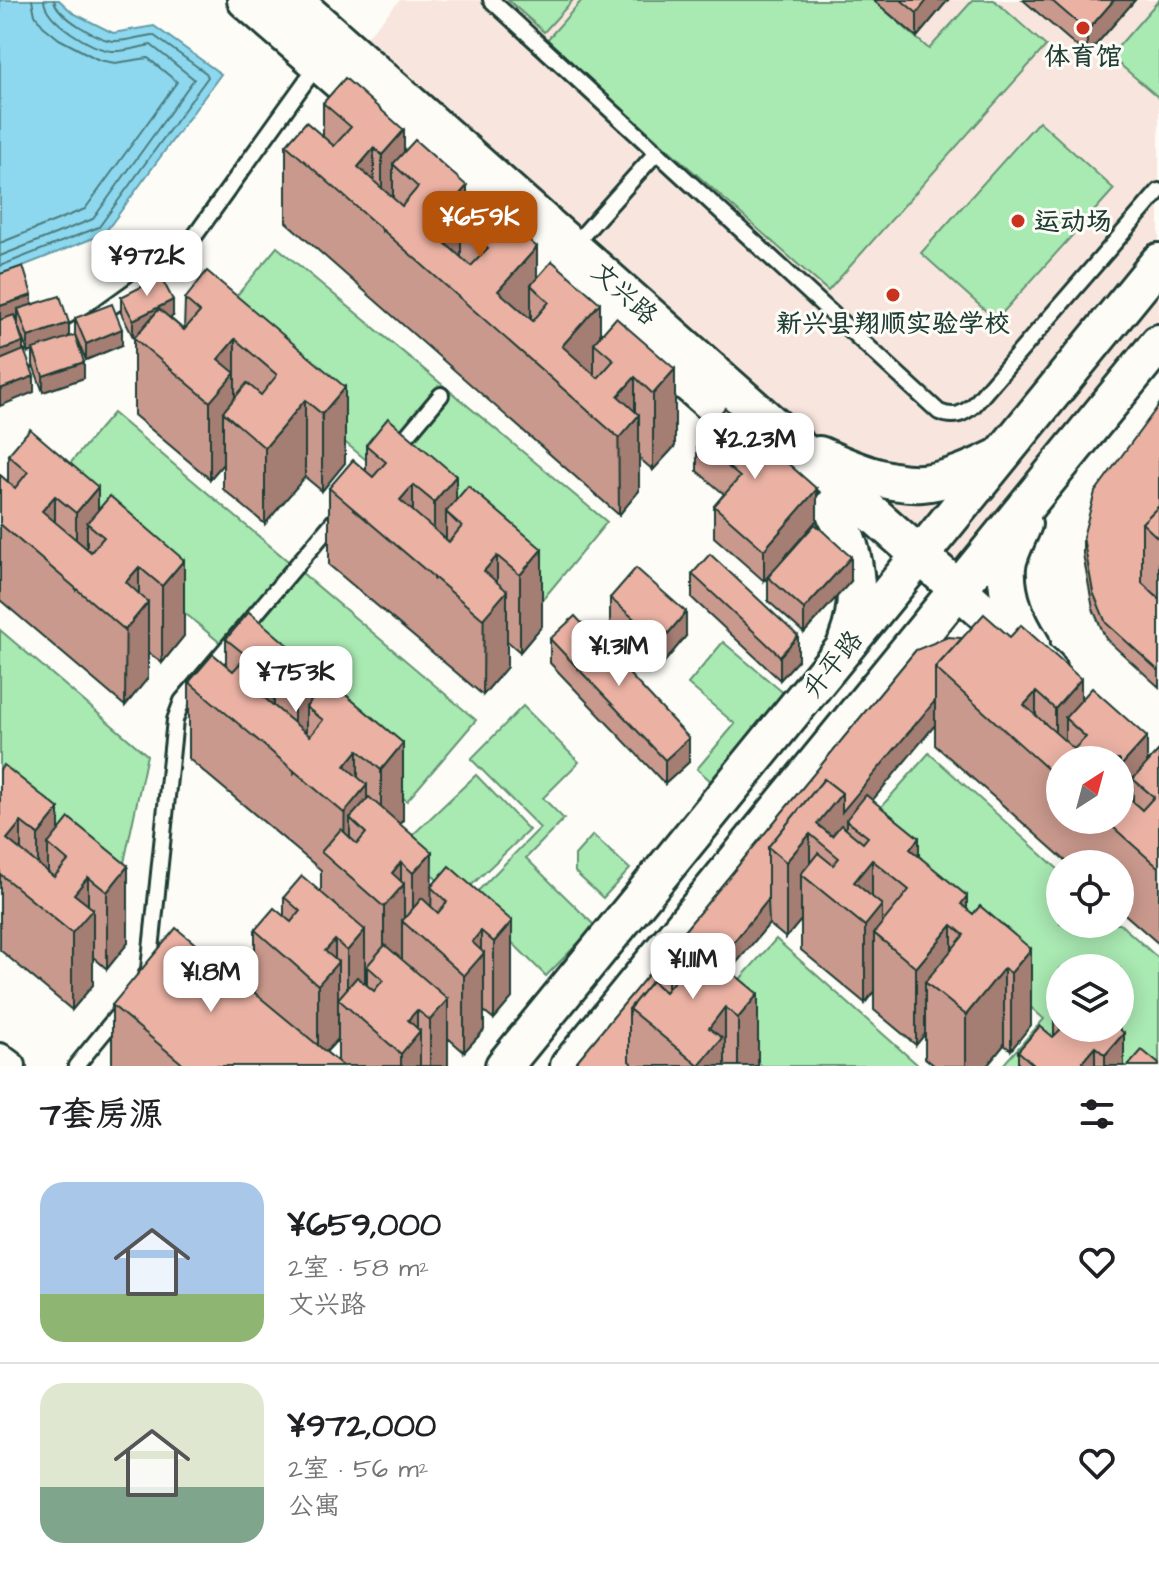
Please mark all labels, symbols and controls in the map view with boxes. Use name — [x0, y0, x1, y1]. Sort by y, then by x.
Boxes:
marker: 体育馆 — [1074, 19, 1092, 37]
place label: 体育馆 — [1044, 39, 1122, 75]
pin: ¥659K — [424, 191, 536, 259]
text: ¥659K — [440, 199, 520, 235]
place label: 运动场 — [1034, 204, 1112, 240]
marker: 运动场 — [1009, 212, 1027, 230]
pin: ¥972K — [91, 230, 203, 298]
text: ¥972K — [109, 238, 185, 274]
street label: 文兴路 — [583, 254, 665, 333]
marker: 新兴县翔顺实验学校 — [884, 286, 902, 304]
place label: 新兴县翔顺实验学校 — [776, 306, 1010, 342]
pin: ¥2.23M — [690, 413, 820, 481]
text: ¥2.23M — [714, 421, 796, 457]
pin: ¥1.31M — [554, 620, 684, 688]
street label: 升平路 — [794, 623, 871, 706]
text: ¥1.31M — [590, 628, 648, 664]
pin: ¥753K — [240, 646, 352, 714]
text: ¥753K — [257, 654, 335, 690]
north arrow — [1046, 746, 1134, 834]
map controls — [1046, 746, 1134, 1042]
button: locate — [1046, 850, 1134, 938]
pin: ¥1.11M — [628, 933, 758, 1001]
text: ¥1.11M — [668, 941, 718, 977]
pin: ¥1.8M — [155, 946, 267, 1014]
text: ¥1.8M — [181, 954, 241, 990]
button: layers — [1046, 954, 1134, 1042]
text: 7套房源 — [40, 1091, 163, 1139]
icon: filters — [1075, 1092, 1119, 1136]
text: ¥659,000 — [288, 1201, 441, 1249]
icon: home — [104, 1214, 200, 1310]
icon: heart — [1075, 1240, 1119, 1284]
text: 2室 · 58 m² — [288, 1250, 429, 1286]
text: 文兴路 — [288, 1287, 366, 1323]
text: ¥972,000 — [288, 1402, 436, 1450]
icon: home — [104, 1415, 200, 1511]
icon: heart — [1075, 1441, 1119, 1485]
text: 2室 · 56 m² — [288, 1451, 428, 1487]
text: 公寓 — [288, 1488, 340, 1524]

